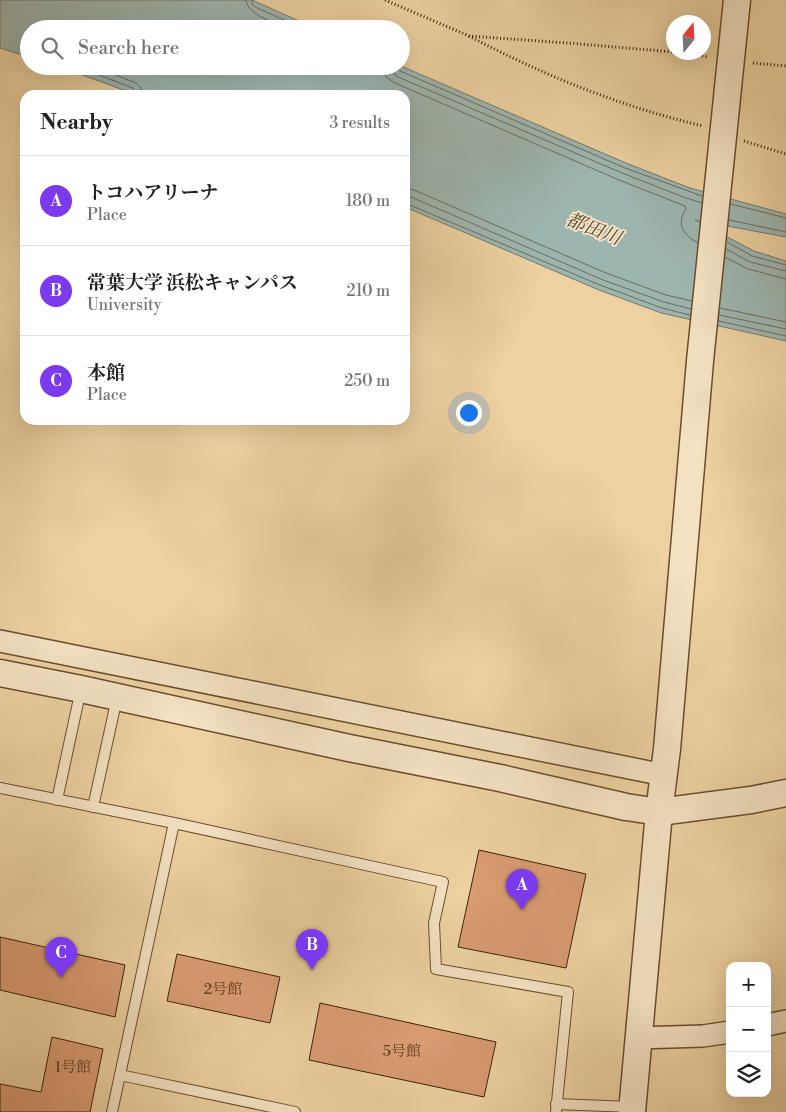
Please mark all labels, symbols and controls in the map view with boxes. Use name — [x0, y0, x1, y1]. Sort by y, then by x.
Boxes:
north arrow — [666, 15, 711, 60]
search box — [20, 20, 410, 75]
icon: search — [38, 34, 66, 62]
text: Search here — [78, 36, 179, 60]
text: Nearby — [40, 110, 113, 136]
text: 3 results — [329, 113, 390, 133]
text: トコハアリーナ — [87, 181, 218, 205]
text: A — [50, 191, 62, 211]
text: 180 m — [346, 191, 390, 211]
text: Place — [87, 205, 127, 225]
water label: 都田川 — [563, 208, 626, 251]
text: 常葉大学 浜松キャンパス — [87, 271, 298, 295]
text: B — [50, 281, 62, 301]
text: 210 m — [346, 281, 390, 301]
text: University — [87, 295, 161, 315]
text: 本館 — [87, 361, 125, 385]
text: C — [50, 371, 62, 391]
text: 250 m — [344, 371, 390, 391]
text: Place — [87, 385, 127, 405]
your location — [456, 400, 482, 426]
pin: A — [506, 869, 538, 910]
pin: B — [296, 929, 328, 970]
pin: C — [45, 937, 77, 978]
map controls — [726, 962, 771, 1097]
button: + — [726, 962, 771, 1007]
house number: 2号館 — [204, 980, 242, 999]
button: − — [726, 1007, 771, 1052]
house number: 5号館 — [383, 1042, 421, 1061]
button: layers — [726, 1052, 771, 1097]
house number: 1号館 — [55, 1058, 91, 1077]

